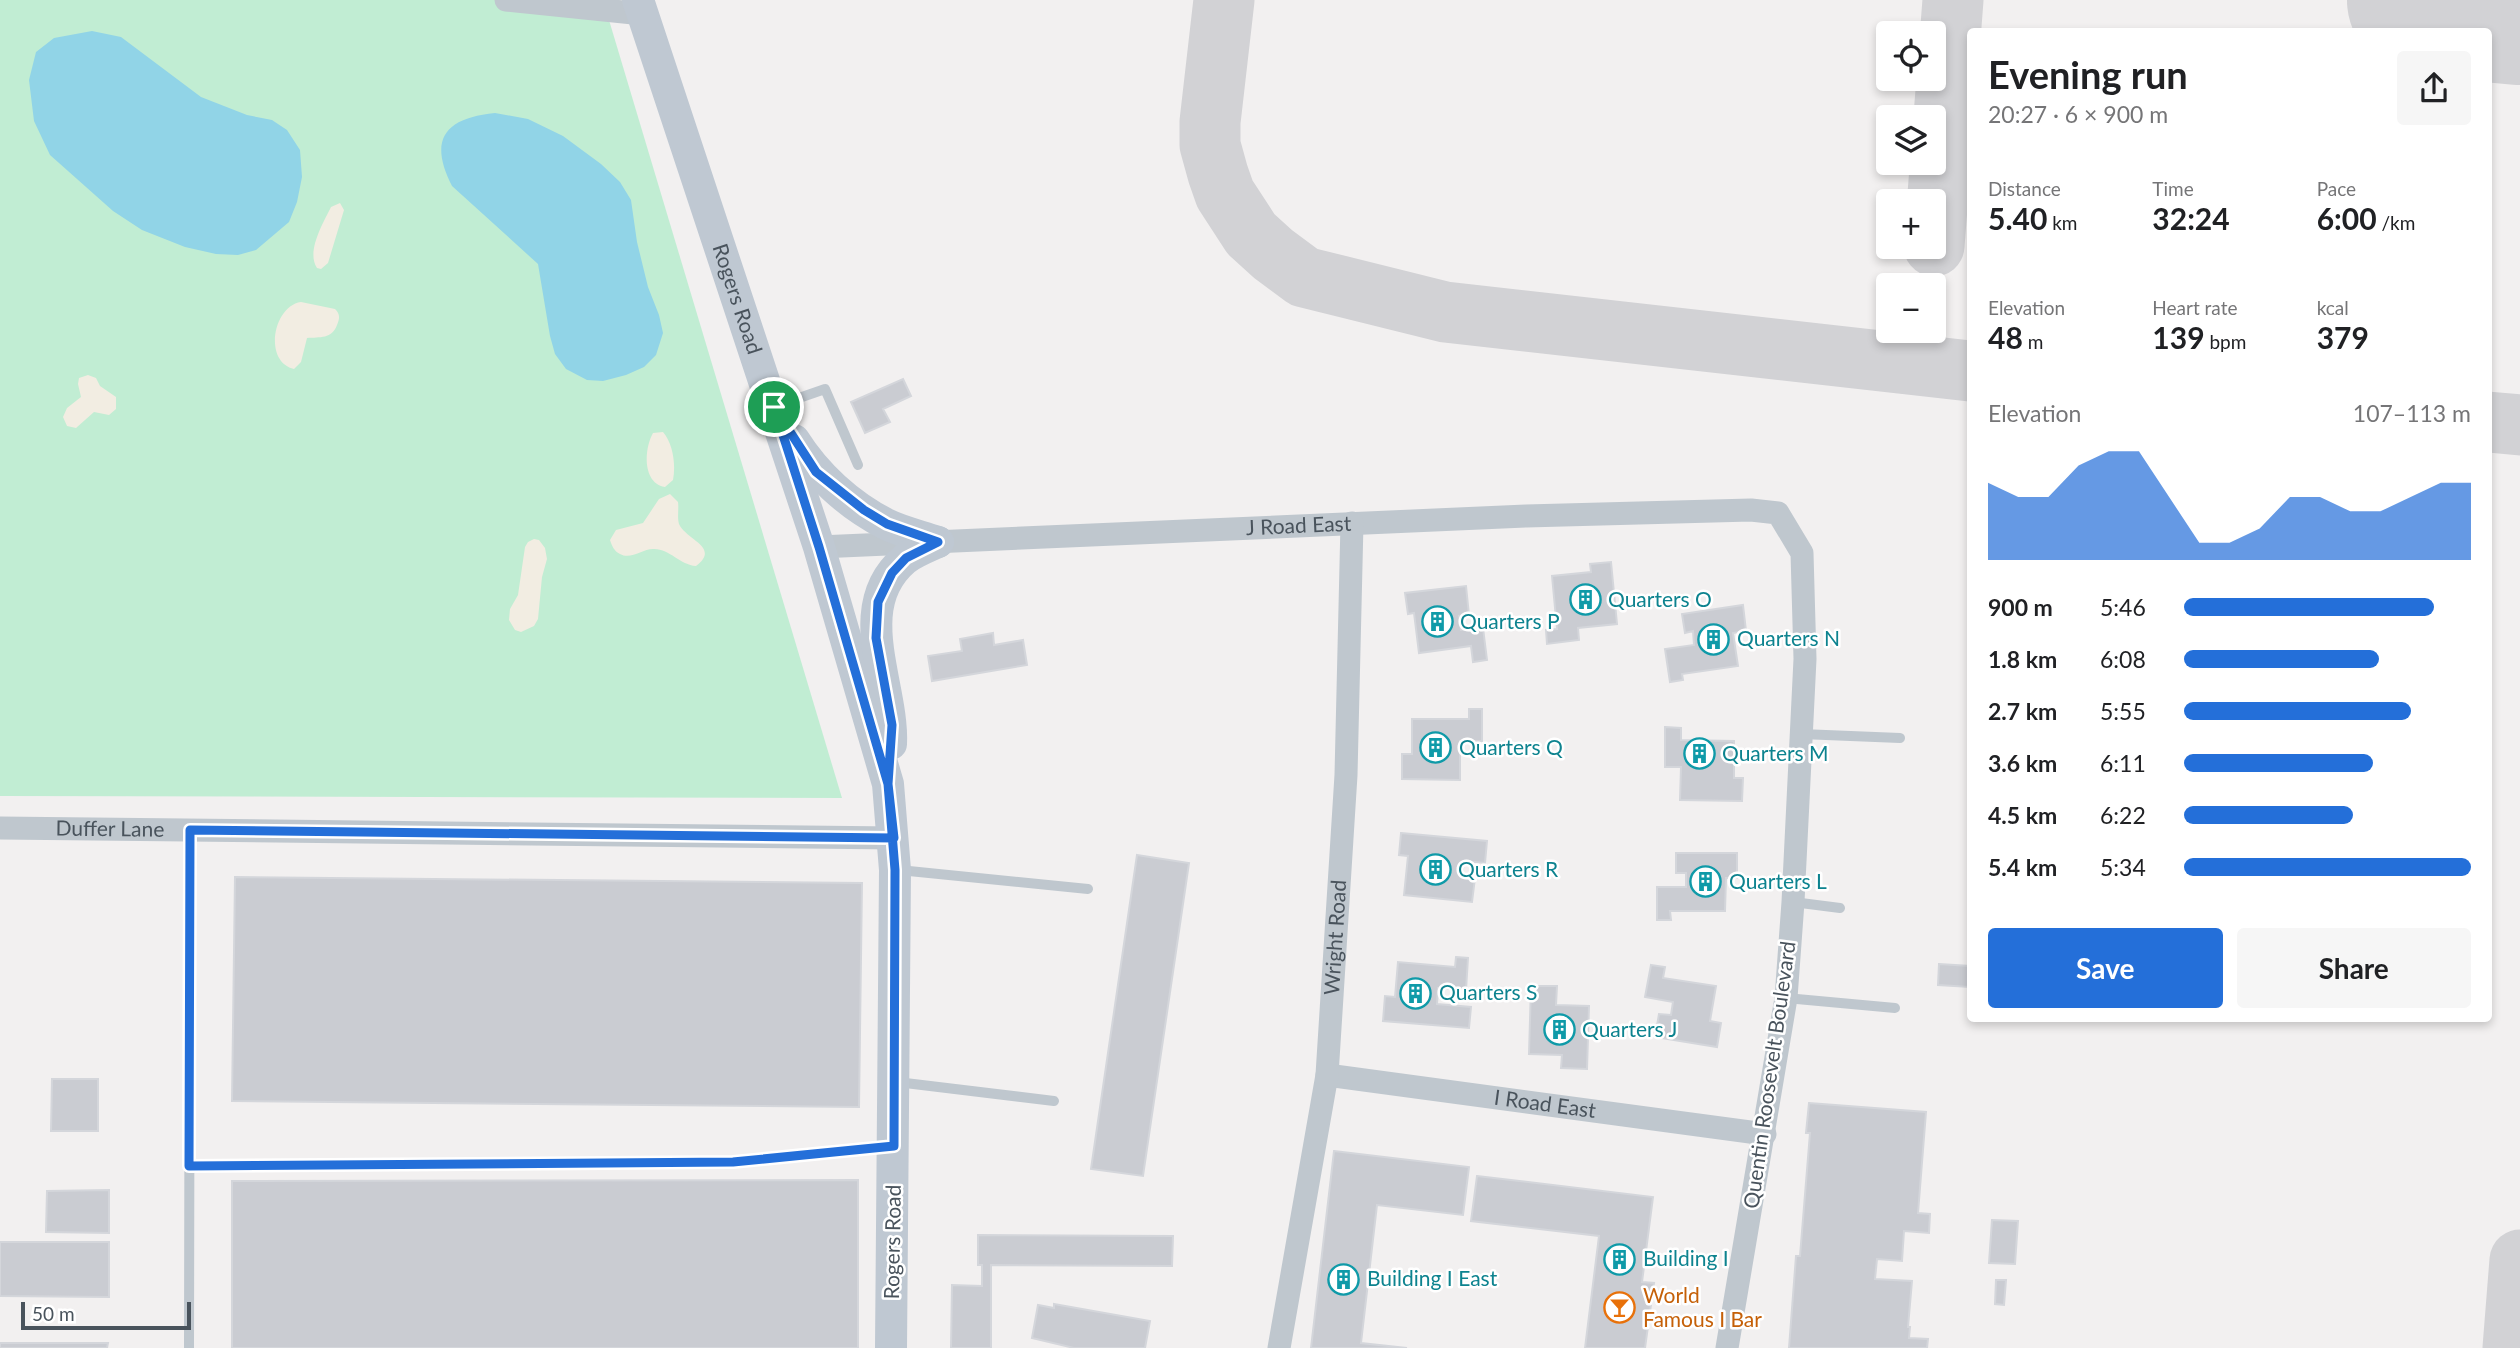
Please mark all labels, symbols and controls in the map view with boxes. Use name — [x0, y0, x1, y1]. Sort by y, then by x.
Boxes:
map controls — [1876, 21, 1946, 343]
button: locate — [1876, 21, 1946, 91]
text: Evening run — [1988, 51, 2188, 97]
button: share — [2397, 51, 2471, 125]
text: 20:27 · 6 × 900 m — [1988, 100, 2168, 128]
button: layers — [1876, 105, 1946, 175]
text: Distance — [1988, 177, 2061, 200]
text: Time — [2152, 177, 2194, 200]
text: Pace — [2317, 177, 2356, 200]
button: + — [1876, 189, 1946, 259]
text: 5.40 — [1988, 200, 2047, 236]
text: 32:24 — [2152, 200, 2230, 236]
text: 6:00 — [2317, 200, 2377, 236]
text: km — [2047, 211, 2077, 234]
text: /km — [2377, 211, 2415, 234]
street label: Rogers Road — [708, 240, 768, 357]
button: − — [1876, 273, 1946, 343]
text: Elevation — [1988, 296, 2065, 319]
text: Heart rate — [2152, 296, 2238, 319]
text: kcal — [2317, 296, 2349, 319]
text: 48 — [1988, 319, 2023, 355]
text: 139 — [2152, 319, 2205, 355]
text: 379 — [2317, 319, 2369, 355]
text: m — [2023, 330, 2043, 353]
text: bpm — [2205, 330, 2246, 353]
pin — [744, 377, 804, 437]
icon: arrive — [755, 388, 793, 426]
text: Elevation — [1988, 399, 2081, 427]
text: 107–113 m — [2353, 399, 2471, 427]
street label: J Road East — [1245, 510, 1352, 539]
building icon: Quarters O — [1568, 583, 1602, 617]
place label: Quarters O — [1608, 586, 1712, 611]
text: 900 m — [1988, 593, 2053, 621]
text: 5:46 — [2100, 593, 2146, 621]
building icon: Quarters P — [1420, 605, 1454, 639]
place label: Quarters P — [1460, 608, 1560, 633]
building icon: Quarters N — [1697, 622, 1731, 656]
place label: Quarters N — [1737, 625, 1840, 650]
text: 1.8 km — [1988, 645, 2057, 673]
text: 6:08 — [2100, 645, 2146, 673]
text: 2.7 km — [1988, 697, 2057, 725]
text: 5:55 — [2100, 697, 2146, 725]
building icon: Quarters Q — [1419, 731, 1453, 765]
place label: Quarters Q — [1459, 734, 1563, 759]
building icon: Quarters M — [1682, 737, 1716, 771]
place label: Quarters M — [1722, 740, 1829, 765]
text: 3.6 km — [1988, 749, 2057, 777]
text: 6:11 — [2100, 749, 2146, 777]
text: 4.5 km — [1988, 801, 2057, 829]
text: 6:22 — [2100, 801, 2146, 829]
street label: Duffer Lane — [55, 815, 165, 841]
building icon: Quarters R — [1418, 853, 1452, 887]
text: 5.4 km — [1988, 853, 2057, 881]
text: 5:34 — [2100, 853, 2146, 881]
place label: Quarters R — [1458, 856, 1559, 881]
building icon: Quarters L — [1689, 865, 1723, 899]
place label: Quarters L — [1729, 868, 1827, 893]
street label: Wright Road — [1318, 879, 1350, 996]
button: Save — [1988, 928, 2223, 1008]
button: Share — [2237, 928, 2471, 1008]
street label: Quentin Roosevelt Boulevard — [1737, 940, 1800, 1210]
building icon: Quarters S — [1399, 976, 1433, 1010]
place label: Quarters S — [1439, 979, 1537, 1004]
building icon: Quarters J — [1542, 1013, 1576, 1047]
place label: Quarters J — [1582, 1016, 1677, 1041]
street label: I Road East — [1493, 1084, 1598, 1122]
street label: Rogers Road — [878, 1184, 905, 1300]
building icon: Building I — [1603, 1242, 1637, 1276]
place label: Building I — [1643, 1245, 1729, 1270]
building icon: Building I East — [1327, 1262, 1361, 1296]
place label: Building I East — [1367, 1265, 1498, 1290]
place label: World Famous I Bar — [1643, 1282, 1762, 1331]
bar icon: World Famous I Bar — [1603, 1291, 1637, 1325]
scale bar — [21, 1299, 191, 1331]
text: 50 m — [32, 1302, 75, 1325]

